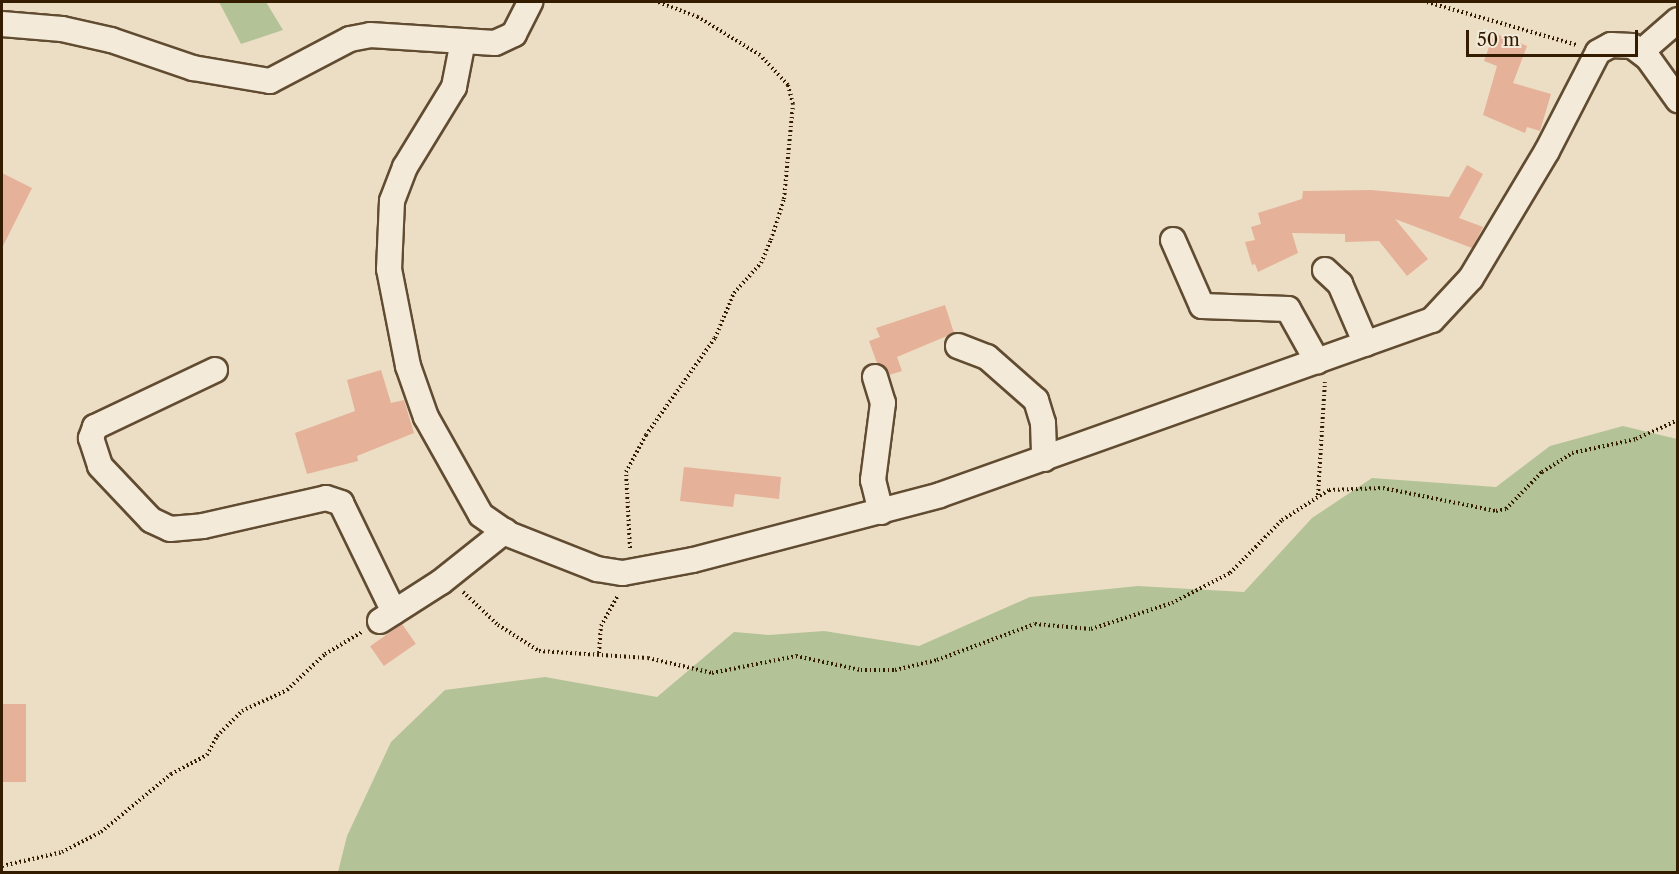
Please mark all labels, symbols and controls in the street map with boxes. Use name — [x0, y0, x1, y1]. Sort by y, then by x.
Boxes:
scale bar — [1469, 18, 1642, 56]
text: 50 m — [1477, 29, 1520, 51]

